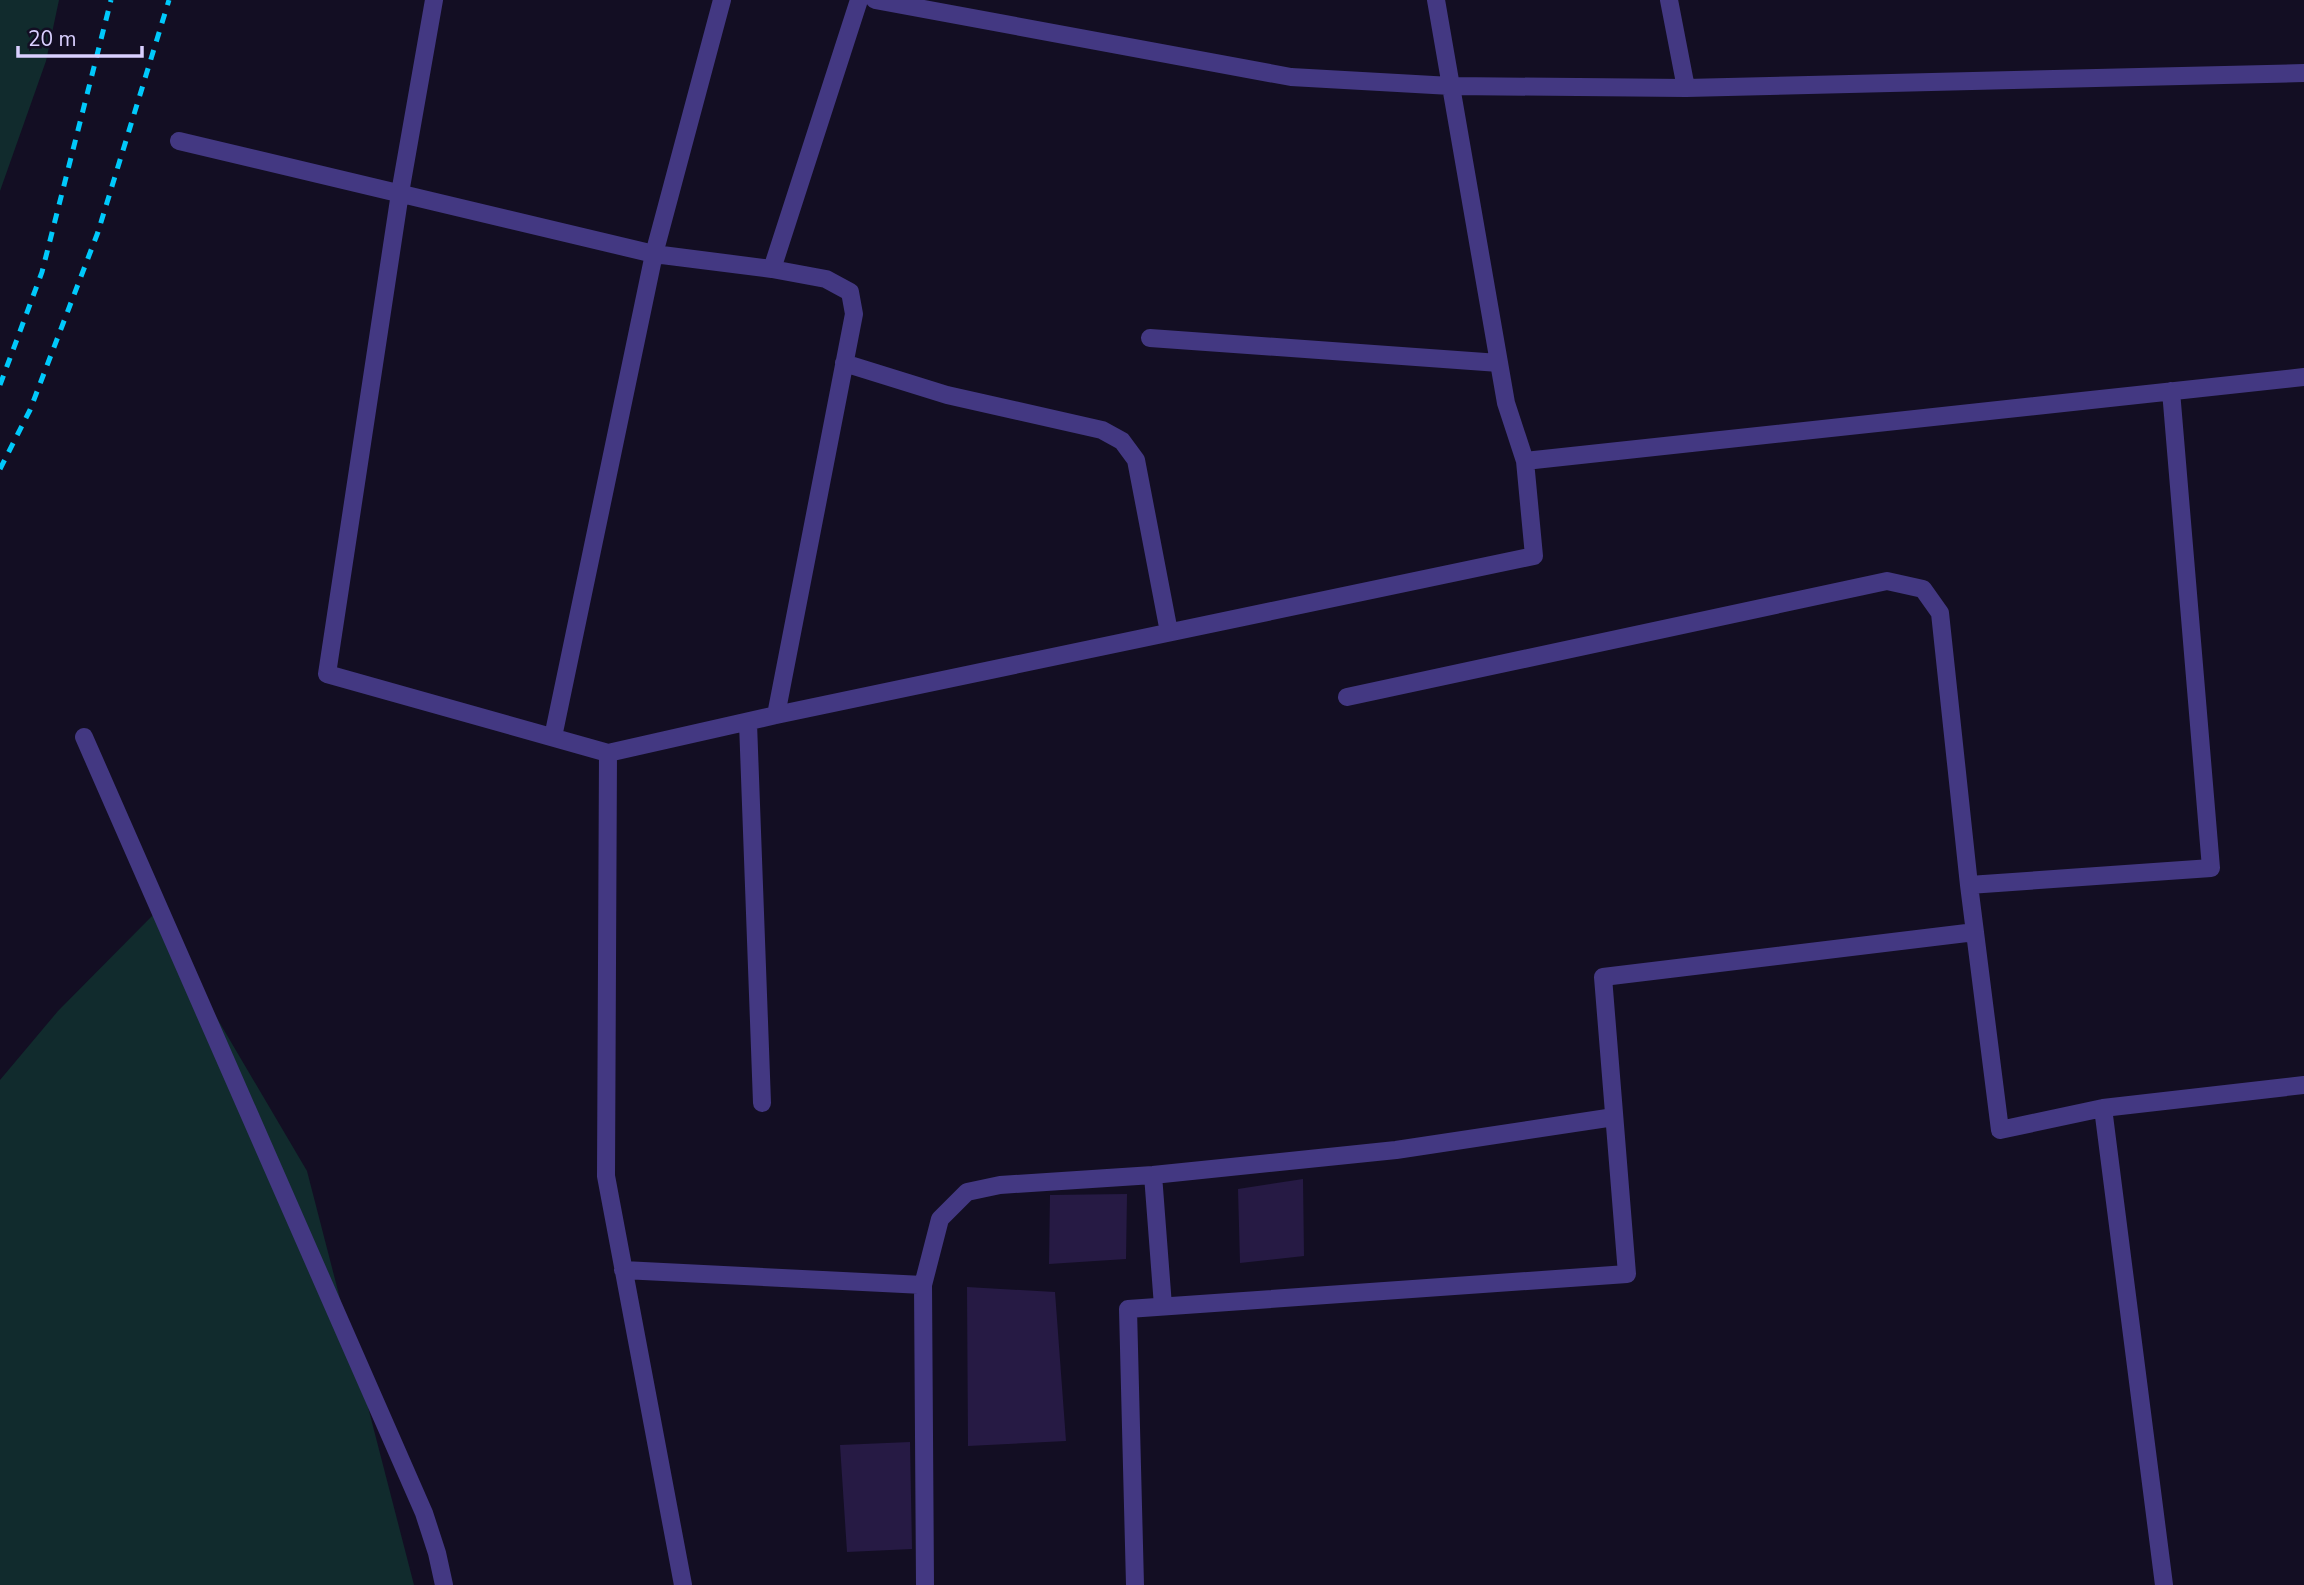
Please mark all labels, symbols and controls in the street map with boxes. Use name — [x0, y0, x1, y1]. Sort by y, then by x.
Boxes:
scale bar — [18, 14, 142, 58]
text: 20 m — [28, 25, 77, 53]

